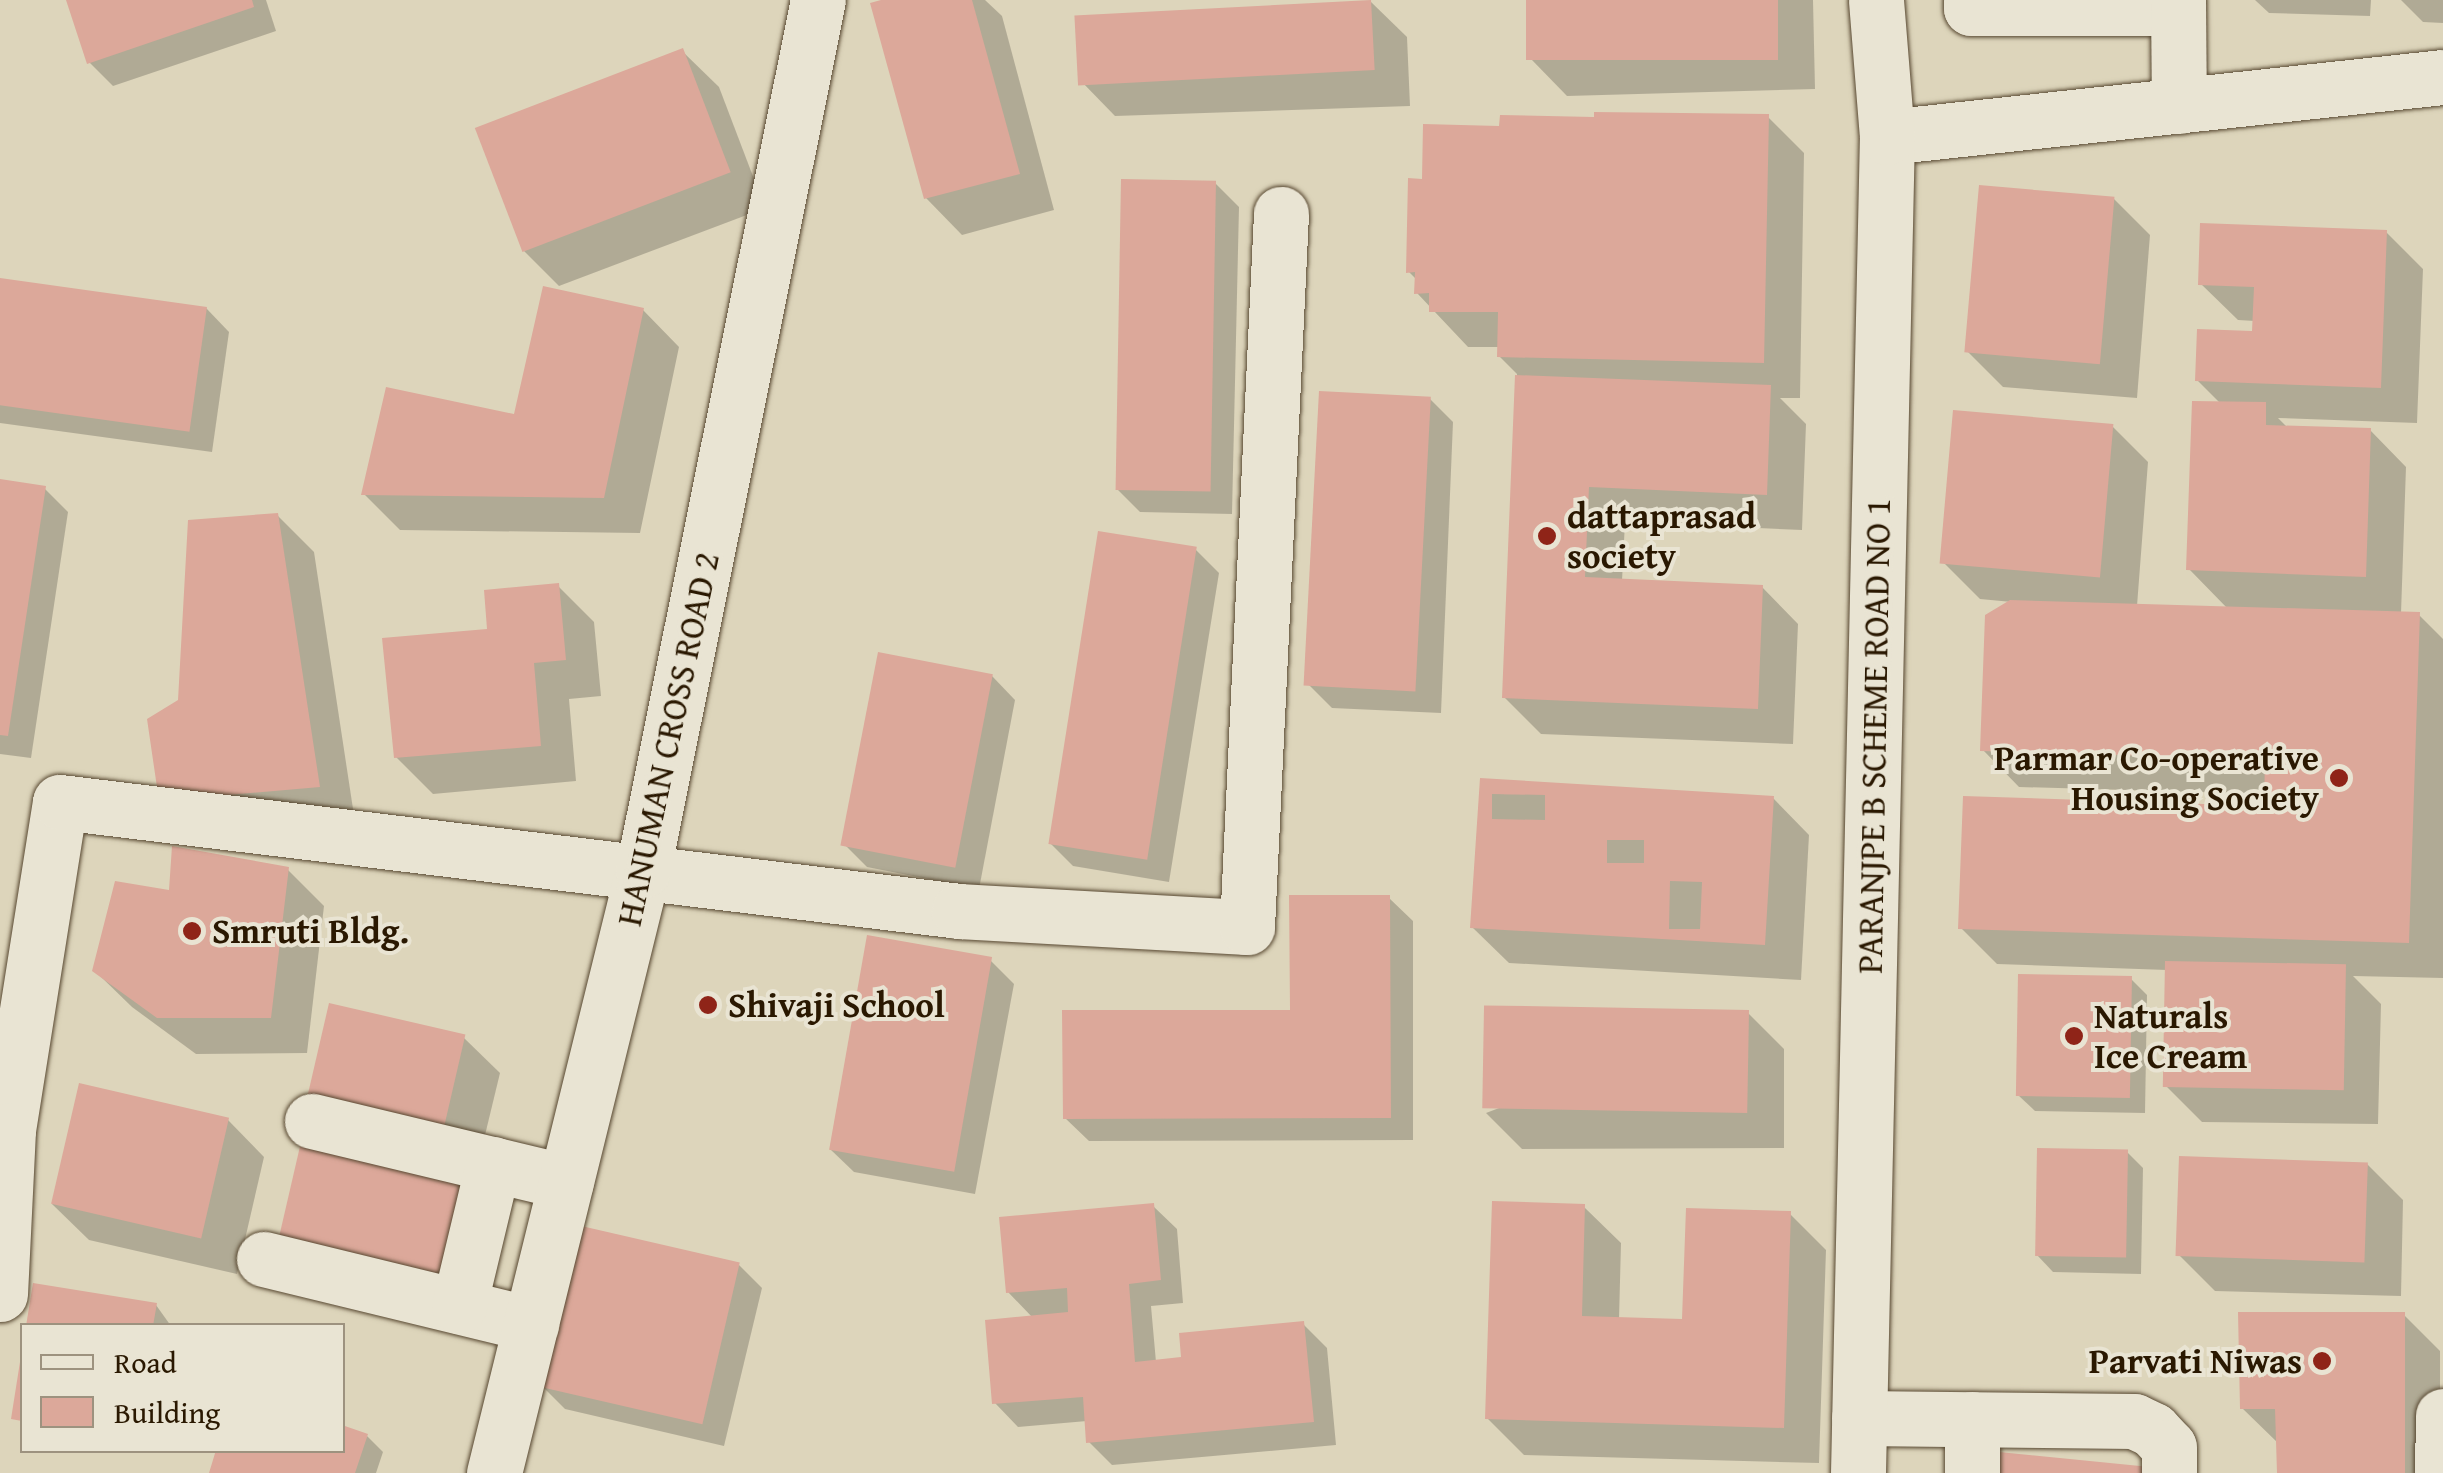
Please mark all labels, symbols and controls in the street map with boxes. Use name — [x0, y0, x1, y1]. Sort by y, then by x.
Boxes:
place label: dattaprasad society — [1567, 495, 1756, 577]
street label: PARANJPE B SCHEME ROAD NO 1 — [1849, 498, 1899, 974]
marker: dattaprasad society — [1536, 525, 1558, 547]
street label: HANUMAN CROSS ROAD 2 — [608, 548, 728, 930]
place label: Parmar Co-operative Housing Society — [1994, 737, 2319, 819]
marker: Parmar Co-operative Housing Society — [2328, 767, 2350, 789]
place label: Smruti Bldg. — [212, 910, 409, 952]
marker: Smruti Bldg. — [181, 920, 203, 942]
place label: Shivaji School — [728, 984, 945, 1026]
marker: Shivaji School — [697, 994, 719, 1016]
place label: Naturals Ice Cream — [2094, 995, 2247, 1077]
marker: Naturals Ice Cream — [2063, 1025, 2085, 1047]
legend — [20, 1323, 345, 1453]
text: Road — [114, 1340, 177, 1384]
place label: Parvati Niwas — [2089, 1340, 2302, 1382]
marker: Parvati Niwas — [2311, 1350, 2333, 1372]
text: Building — [114, 1390, 220, 1434]

